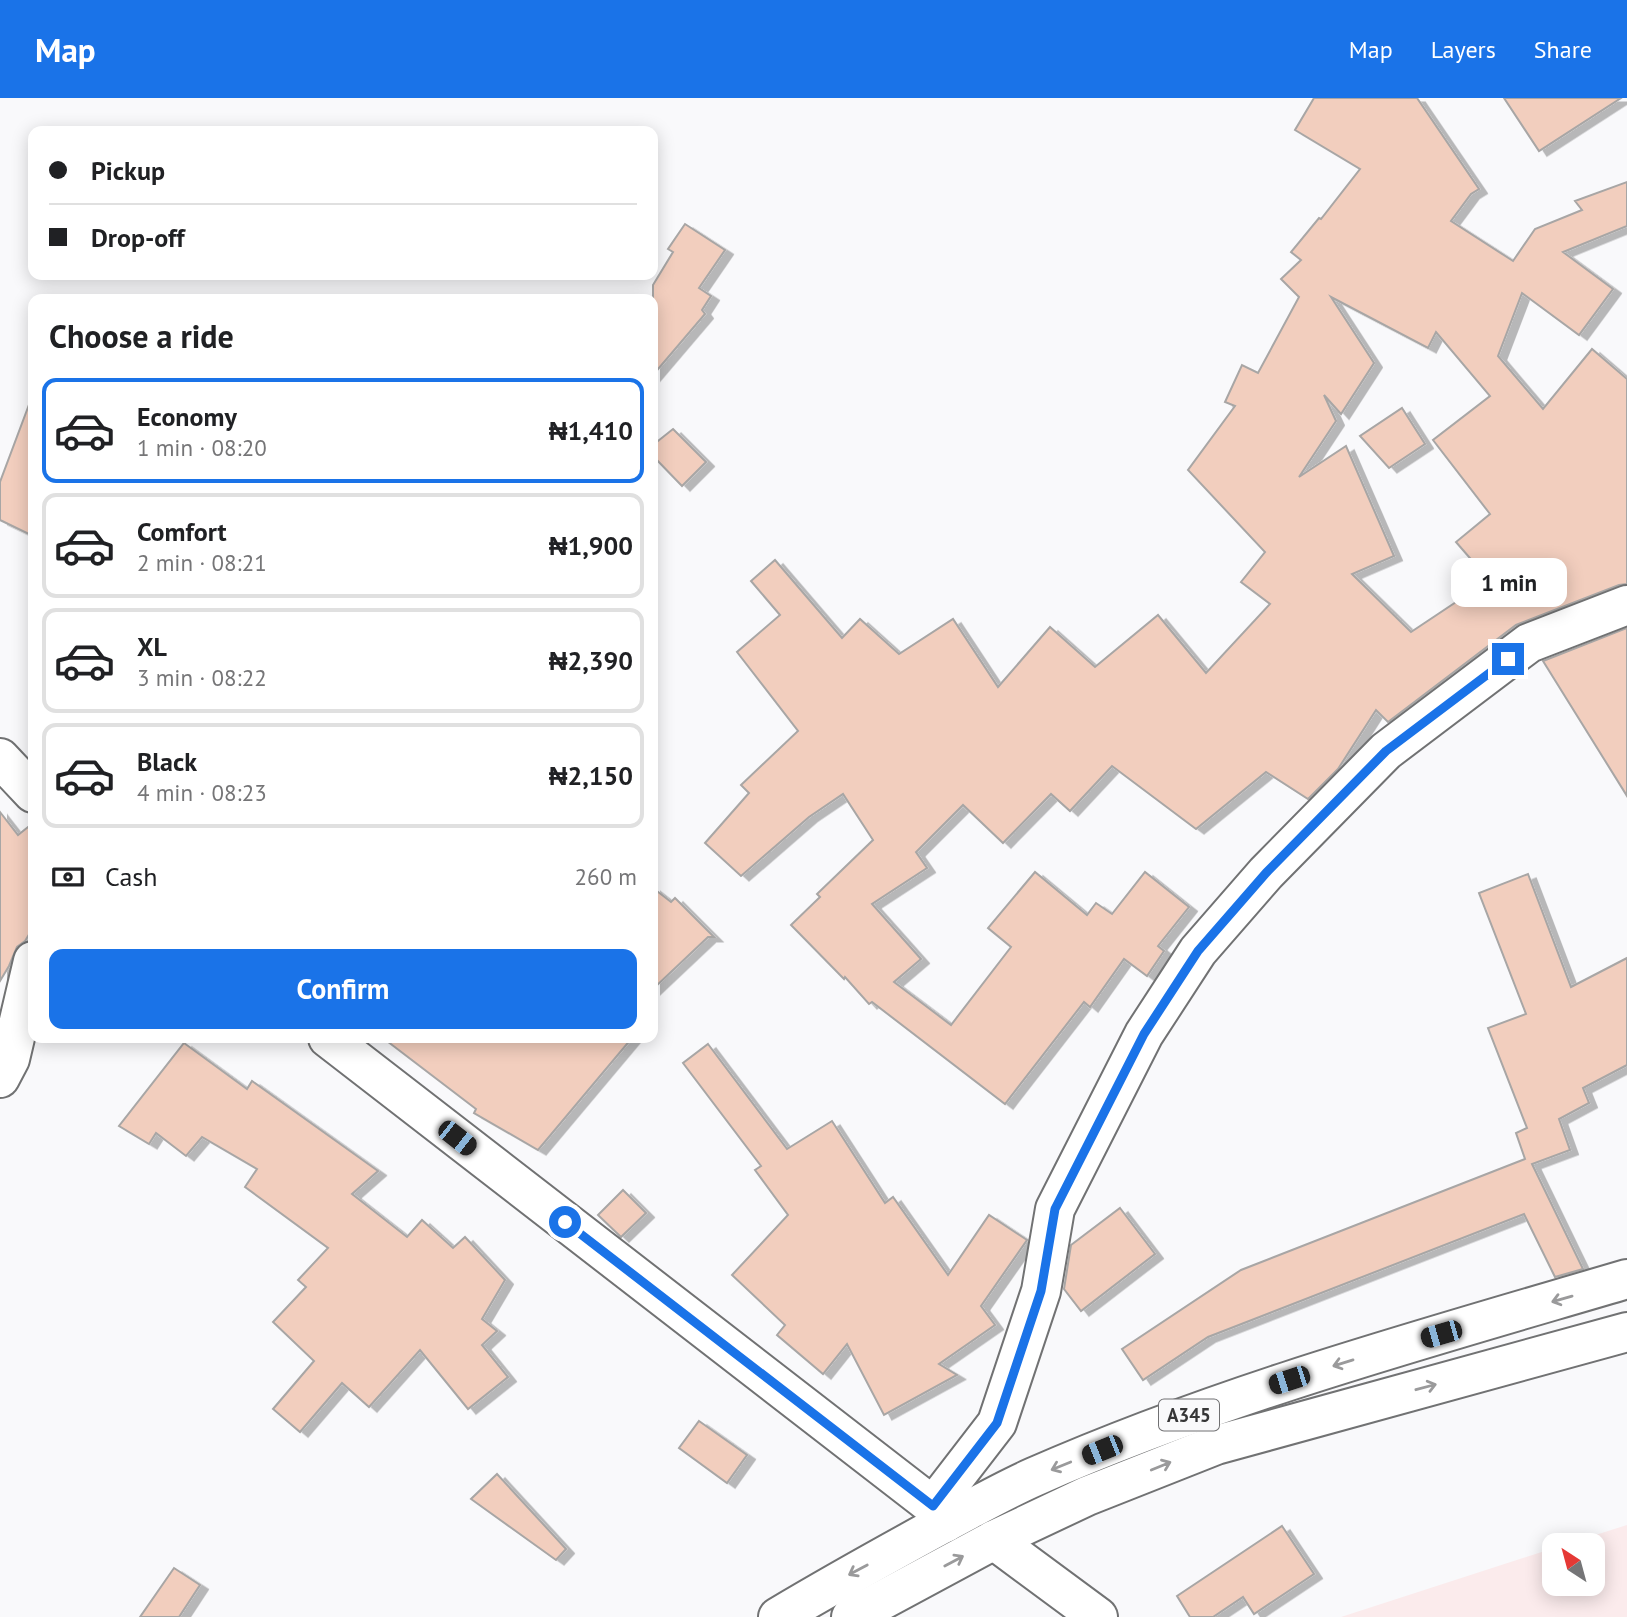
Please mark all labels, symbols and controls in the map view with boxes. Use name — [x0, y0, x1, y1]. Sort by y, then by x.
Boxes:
text: Map — [35, 28, 96, 71]
text: Map — [1349, 34, 1393, 65]
text: Layers — [1431, 34, 1496, 65]
text: Share — [1534, 34, 1592, 65]
text: Pickup — [91, 154, 165, 187]
text: Drop-off — [91, 221, 185, 254]
text: Choose a ride — [49, 315, 234, 357]
icon: car — [53, 399, 116, 462]
text: Economy — [137, 400, 237, 433]
text: ₦1,410 — [549, 414, 633, 447]
text: 1 min · 08:20 — [137, 433, 267, 462]
icon: car — [53, 514, 116, 577]
text: Comfort — [137, 515, 227, 548]
text: ₦1,900 — [549, 529, 633, 562]
text: 2 min · 08:21 — [137, 548, 267, 577]
callout: 1 min — [1450, 558, 1566, 606]
text: 1 min — [1481, 568, 1537, 597]
icon: car — [53, 629, 116, 692]
text: XL — [137, 630, 167, 663]
route end — [1492, 643, 1524, 675]
text: ₦2,390 — [549, 644, 633, 677]
text: 3 min · 08:22 — [137, 663, 267, 692]
icon: car — [53, 744, 116, 807]
text: Black — [137, 745, 197, 778]
text: ₦2,150 — [549, 759, 633, 792]
text: 4 min · 08:23 — [137, 778, 267, 807]
icon: cash — [49, 858, 87, 896]
text: Cash — [105, 860, 157, 893]
text: 260 m — [575, 862, 637, 891]
button: Confirm — [49, 949, 637, 1029]
car — [434, 1117, 481, 1159]
route start — [549, 1206, 581, 1238]
one-way arrow — [1551, 1293, 1573, 1306]
car — [1418, 1318, 1465, 1350]
one-way arrow — [1332, 1357, 1354, 1370]
car — [1266, 1364, 1313, 1396]
one-way arrow — [1414, 1380, 1436, 1393]
road number: A345 — [1159, 1400, 1219, 1430]
car — [1079, 1432, 1126, 1468]
one-way arrow — [1150, 1459, 1171, 1472]
one-way arrow — [1050, 1461, 1072, 1474]
north arrow — [1542, 1533, 1605, 1596]
map controls — [1542, 1533, 1605, 1596]
one-way arrow — [944, 1554, 964, 1568]
one-way arrow — [849, 1563, 869, 1577]

